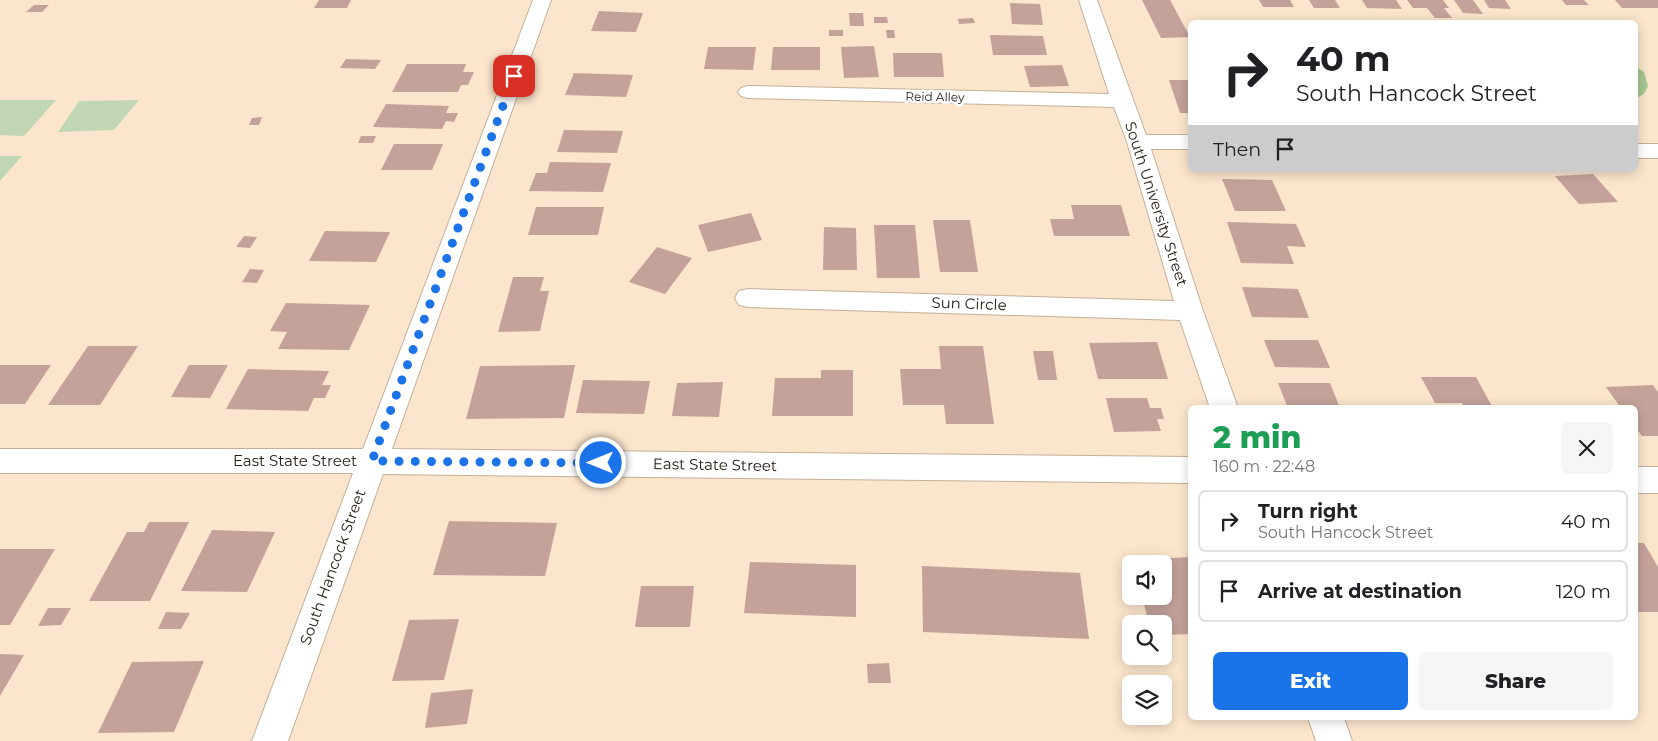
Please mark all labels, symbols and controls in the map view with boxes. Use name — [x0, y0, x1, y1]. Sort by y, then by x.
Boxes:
text: 40 m — [1296, 37, 1391, 80]
icon: right — [1213, 40, 1278, 105]
pin — [493, 55, 535, 97]
icon: arrive — [500, 62, 528, 90]
text: South Hancock Street — [1296, 80, 1537, 107]
street label: Reid Alley — [905, 88, 965, 105]
street label: South University Street — [1121, 119, 1192, 289]
icon: arrive — [1271, 135, 1299, 163]
text: Then — [1213, 138, 1261, 161]
street label: Sun Circle — [931, 293, 1007, 314]
text: 2 min — [1213, 419, 1301, 456]
button: close — [1561, 422, 1613, 474]
position arrow — [574, 436, 626, 488]
street label: East State Street — [233, 451, 357, 470]
street label: East State Street — [653, 454, 777, 475]
text: 160 m · 22:48 — [1213, 457, 1315, 476]
street label: South Hancock Street — [295, 486, 370, 647]
text: Turn right — [1258, 500, 1358, 523]
icon: right — [1215, 507, 1243, 535]
text: 40 m — [1561, 510, 1611, 533]
text: South Hancock Street — [1258, 523, 1433, 542]
map controls — [1122, 555, 1172, 725]
button: sound — [1122, 555, 1172, 605]
icon: arrive — [1215, 577, 1243, 605]
text: Arrive at destination — [1258, 580, 1462, 603]
text: 120 m — [1556, 580, 1611, 603]
button: search — [1122, 615, 1172, 665]
button: Exit — [1213, 652, 1408, 710]
button: Share — [1418, 652, 1613, 710]
button: layers — [1122, 675, 1172, 725]

